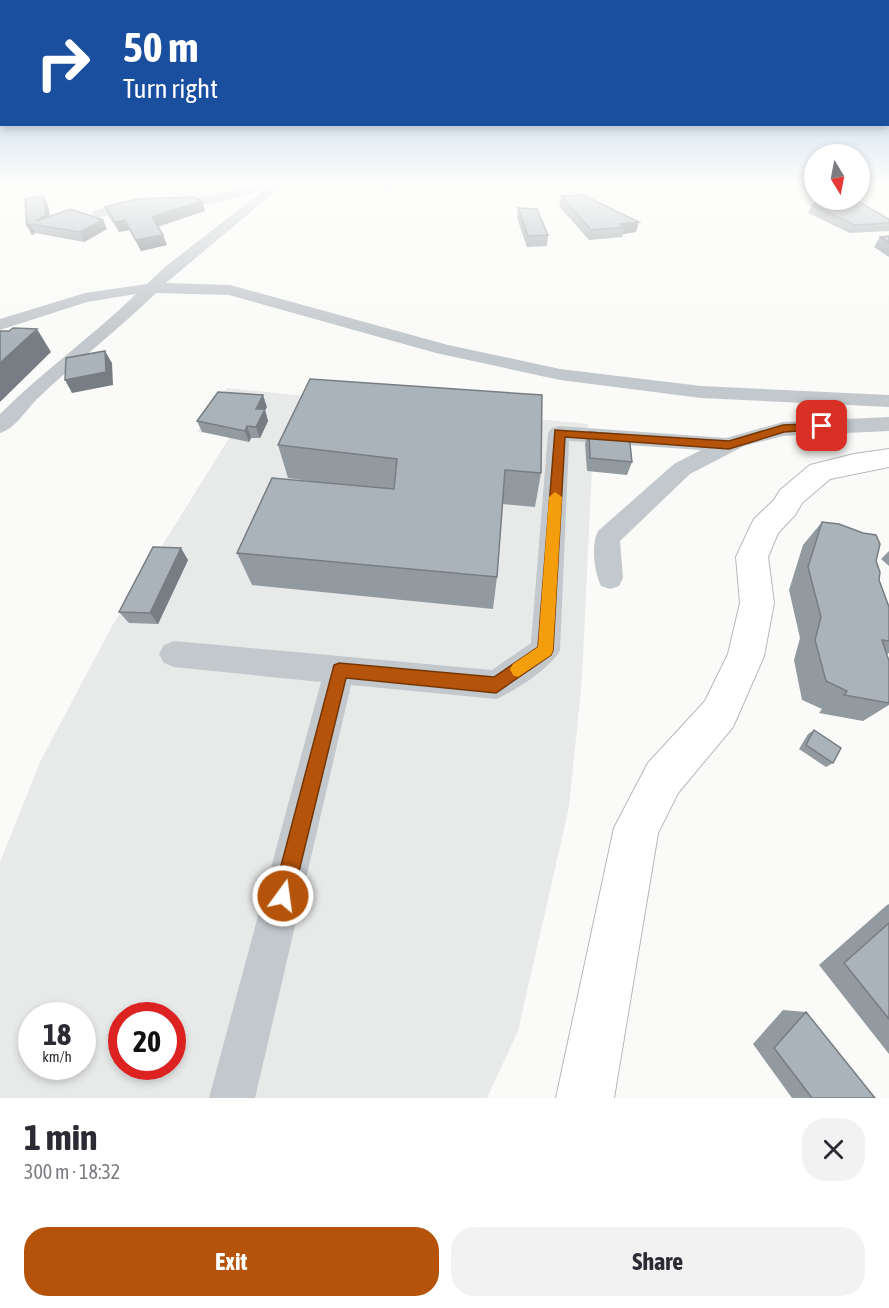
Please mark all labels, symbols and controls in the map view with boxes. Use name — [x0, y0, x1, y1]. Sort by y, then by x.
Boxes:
text: 50 m — [123, 23, 198, 71]
icon: right — [24, 24, 102, 102]
text: Turn right — [123, 73, 218, 104]
north arrow — [804, 144, 870, 210]
map controls — [804, 144, 870, 210]
pin — [796, 400, 847, 451]
icon: arrive — [805, 409, 838, 442]
position arrow — [251, 864, 315, 928]
speed limit sign: 20 — [108, 1002, 186, 1080]
text: 18 — [43, 1017, 71, 1051]
text: km/h — [42, 1048, 72, 1065]
text: 1 min — [24, 1116, 98, 1158]
button: close — [802, 1118, 865, 1181]
text: 300 m · 18:32 — [24, 1160, 120, 1183]
button: Exit — [24, 1227, 439, 1296]
button: Share — [451, 1227, 865, 1296]

